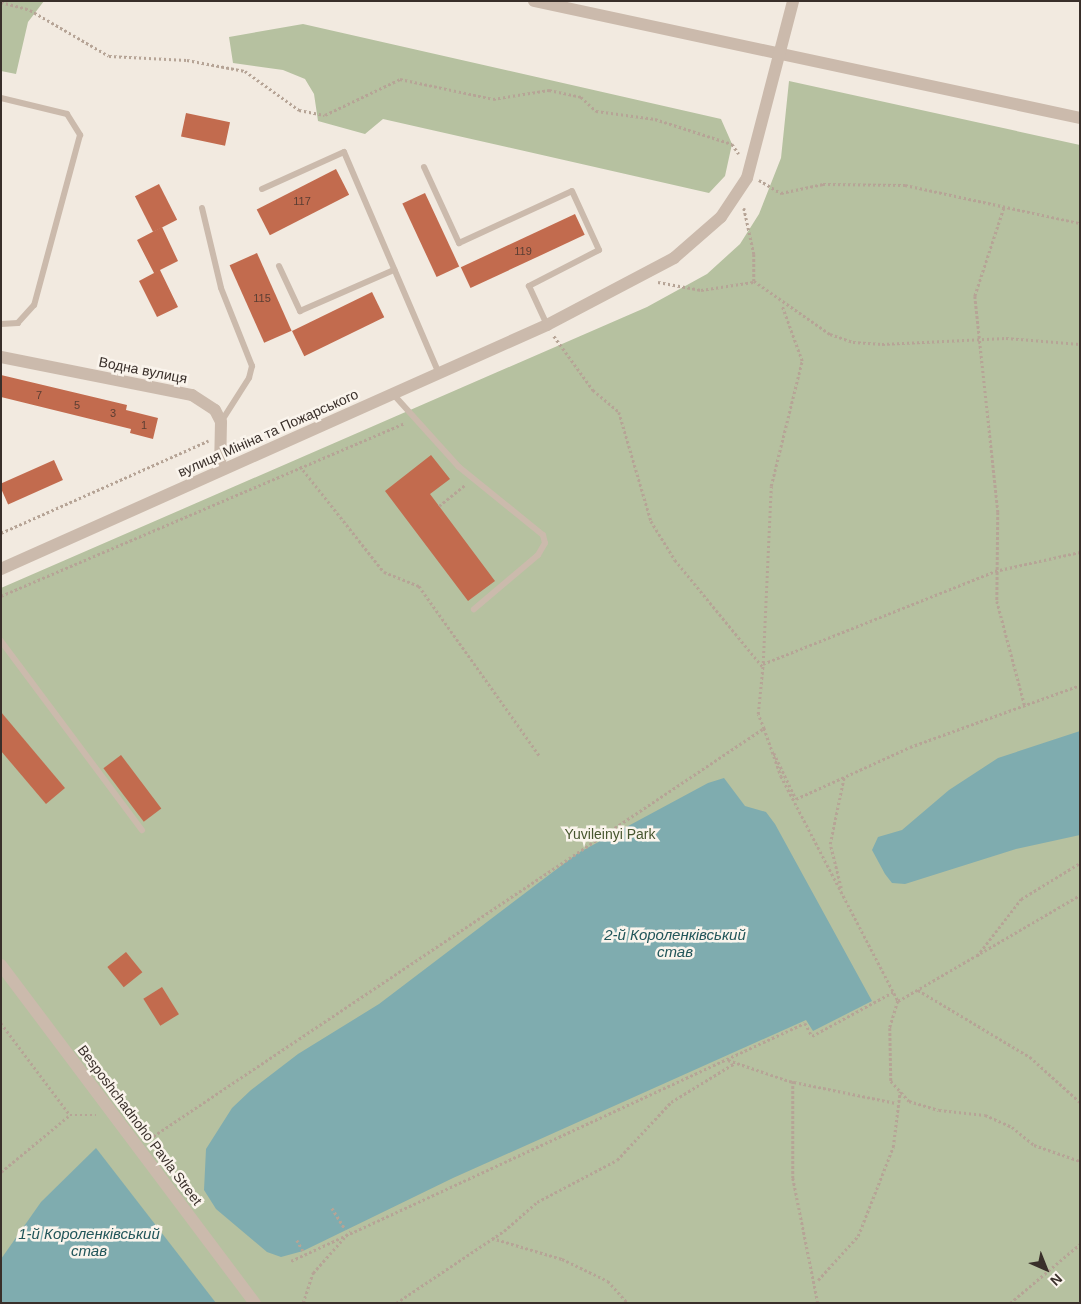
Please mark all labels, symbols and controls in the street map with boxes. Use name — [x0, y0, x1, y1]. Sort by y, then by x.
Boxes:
house number: 117 — [293, 194, 311, 208]
house number: 119 — [514, 244, 532, 258]
house number: 115 — [253, 291, 271, 305]
street label: Водна вулиця — [97, 353, 189, 387]
street label: вулиця Мініна та Пожарського — [175, 386, 361, 480]
house number: 7 — [36, 388, 42, 402]
house number: 5 — [74, 398, 80, 412]
house number: 3 — [110, 406, 116, 420]
house number: 1 — [141, 418, 147, 432]
park label: Yuvileinyi Park — [564, 826, 656, 842]
water label: 2-й Короленківський став — [604, 925, 746, 960]
street label: Besposhchadnoho Pavla Street — [74, 1042, 206, 1208]
water label: 1-й Короленківський став — [18, 1224, 160, 1259]
north arrow — [1021, 1244, 1071, 1294]
text: N — [1047, 1271, 1066, 1289]

